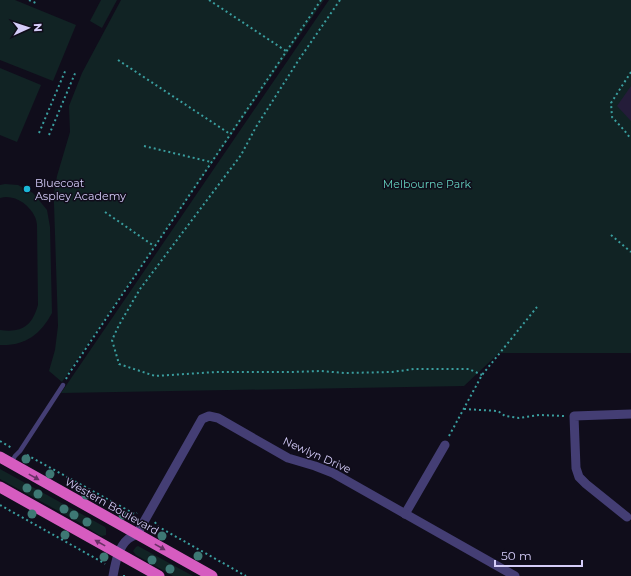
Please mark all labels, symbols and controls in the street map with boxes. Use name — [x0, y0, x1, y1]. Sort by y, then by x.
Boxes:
north arrow — [8, 8, 48, 48]
text: N — [31, 23, 45, 32]
place label: Bluecoat Aspley Academy — [35, 176, 126, 203]
park label: Melbourne Park — [383, 177, 472, 191]
marker: Bluecoat Aspley Academy — [22, 184, 32, 194]
street label: Newlyn Drive — [281, 434, 354, 476]
one-way arrow — [28, 473, 40, 480]
street label: Western Boulevard — [63, 474, 161, 538]
one-way arrow — [95, 540, 106, 547]
scale bar — [495, 542, 582, 568]
one-way arrow — [154, 544, 165, 550]
text: 50 m — [501, 548, 532, 563]

